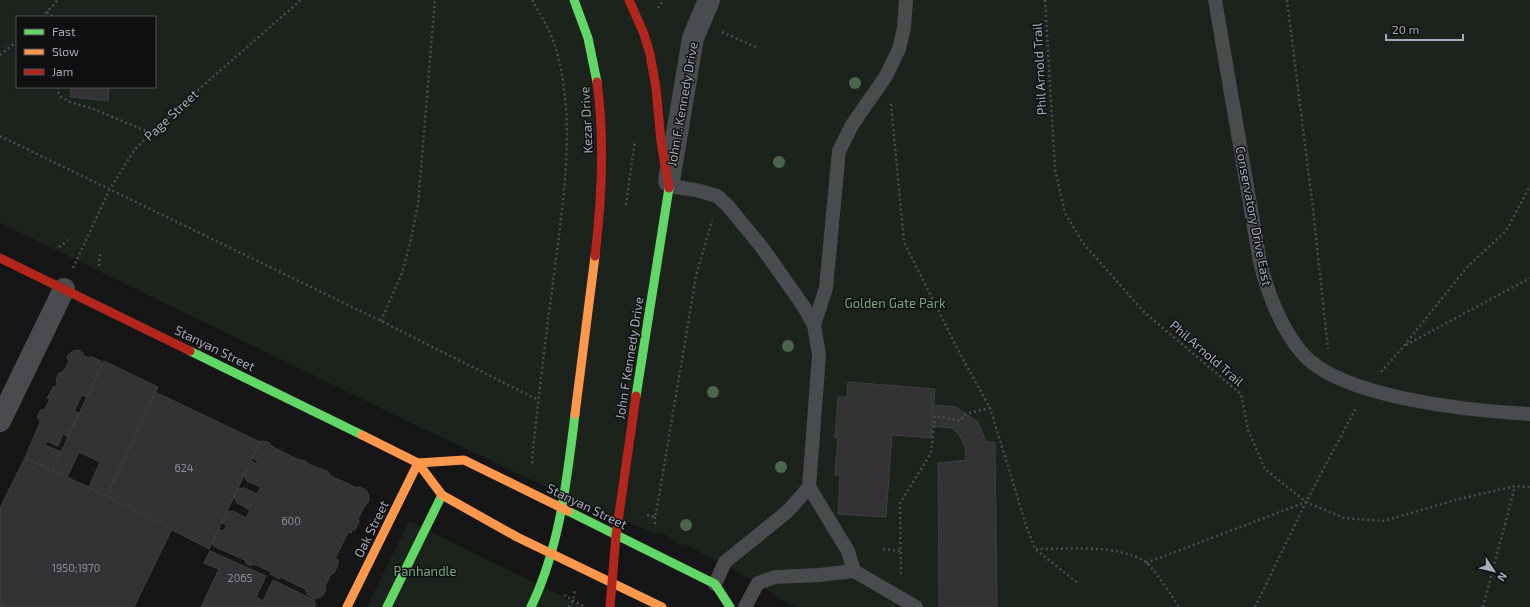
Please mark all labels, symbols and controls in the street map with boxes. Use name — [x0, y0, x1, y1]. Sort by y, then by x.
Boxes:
legend — [16, 16, 156, 88]
scale bar — [1386, 16, 1463, 42]
street label: Phil Arnold Trail — [1029, 22, 1049, 116]
text: 20 m — [1392, 22, 1419, 36]
text: Fast — [52, 24, 76, 38]
street label: John F. Kennedy Drive — [663, 41, 701, 167]
text: Slow — [52, 44, 79, 58]
text: Jam — [52, 64, 73, 78]
street label: Page Street — [141, 86, 201, 144]
street label: Kezar Drive — [576, 86, 596, 154]
street label: Conservatory Drive East — [1233, 145, 1275, 287]
park label: Golden Gate Park — [844, 295, 946, 311]
street label: John F Kennedy Drive — [611, 296, 647, 420]
street label: Phil Arnold Trail — [1167, 317, 1247, 389]
street label: Stanyan Street — [172, 322, 258, 374]
house number: 624 — [174, 461, 194, 474]
street label: Stanyan Street — [544, 480, 630, 532]
street label: Oak Street — [350, 498, 392, 560]
house number: 600 — [281, 514, 301, 527]
north arrow — [1474, 551, 1514, 591]
house number: 1950;1970 — [52, 561, 100, 574]
park label: Panhandle — [394, 563, 456, 579]
text: N — [1495, 570, 1510, 584]
house number: 2065 — [227, 571, 253, 584]

